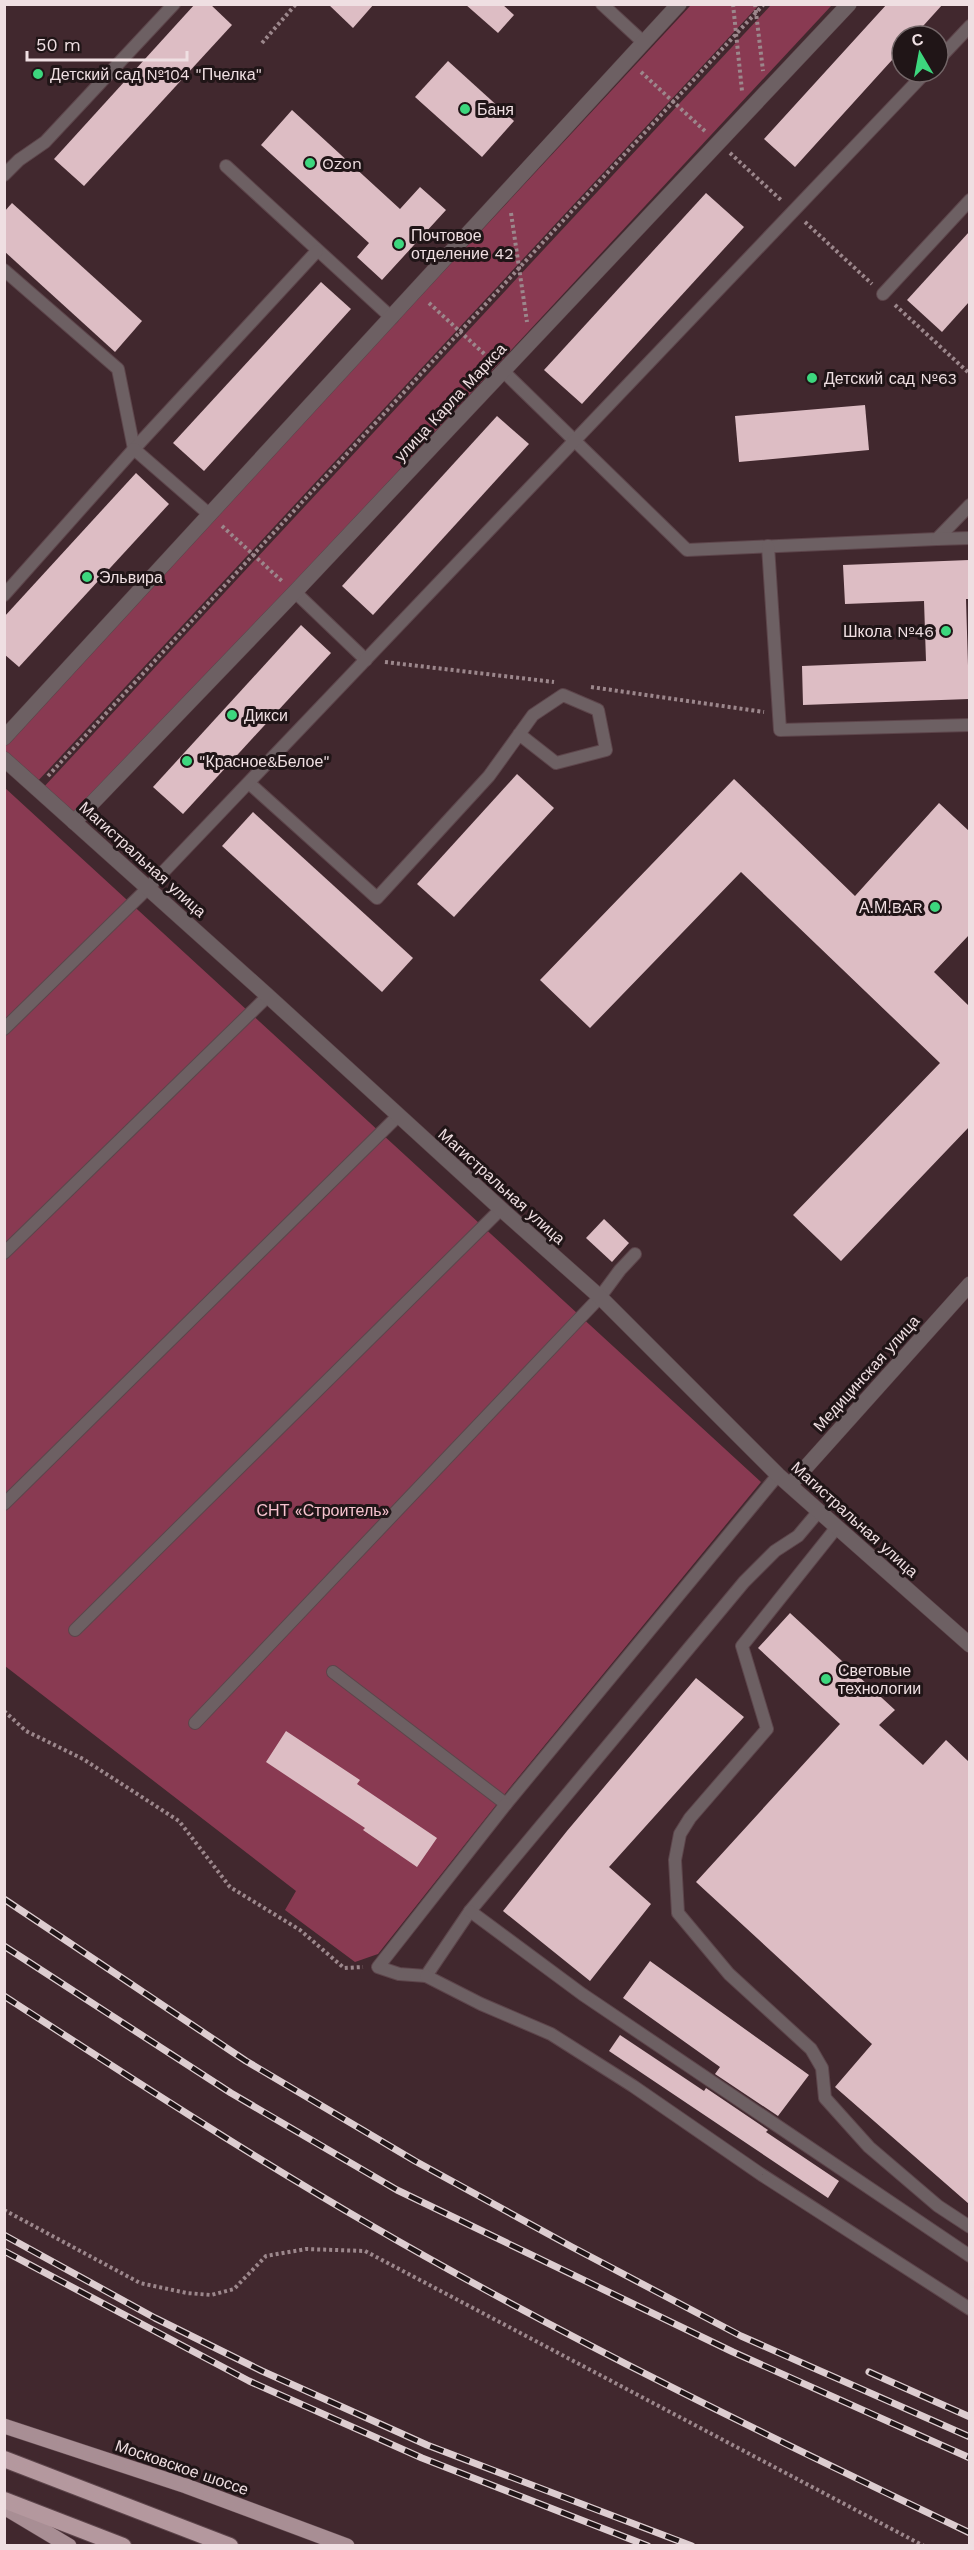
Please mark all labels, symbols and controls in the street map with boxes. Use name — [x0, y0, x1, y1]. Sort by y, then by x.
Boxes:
scale bar — [27, 24, 188, 62]
north arrow — [890, 24, 950, 84]
text: С — [910, 29, 925, 50]
text: 50 m — [36, 34, 81, 55]
place label: Детский сад №104 "Пчелка" — [50, 65, 262, 84]
marker: Детский сад №104 "Пчелка" — [31, 67, 45, 81]
place label: Баня — [477, 100, 514, 119]
marker: Баня — [458, 102, 472, 116]
place label: Ozon — [322, 154, 362, 173]
marker: Ozon — [303, 156, 317, 170]
place label: Почтовое отделение 42 — [411, 226, 514, 263]
marker: Почтовое отделение 42 — [392, 237, 406, 251]
street label: улица Карла Маркса — [391, 339, 510, 466]
place label: Детский сад №63 — [824, 369, 957, 388]
marker: Детский сад №63 — [805, 371, 819, 385]
place label: Эльвира — [99, 568, 163, 587]
marker: Эльвира — [80, 570, 94, 584]
place label: Школа №46 — [843, 622, 934, 641]
marker: Школа №46 — [939, 624, 953, 638]
place label: Дикси — [244, 706, 288, 725]
marker: Дикси — [225, 708, 239, 722]
place label: "Красное&Белое" — [199, 752, 330, 771]
marker: "Красное&Белое" — [180, 754, 194, 768]
street label: Магистральная улица — [75, 798, 210, 921]
place label: А.М.BAR — [859, 898, 923, 917]
marker: А.М.BAR — [928, 900, 942, 914]
street label: Магистральная улица — [434, 1125, 569, 1248]
street label: Медицинская улица — [809, 1311, 924, 1435]
street label: Магистральная улица — [787, 1458, 922, 1581]
park label: СНТ «Строитель» — [257, 1501, 390, 1520]
place label: Световые технологии — [838, 1661, 921, 1698]
marker: Световые технологии — [819, 1672, 833, 1686]
street label: Московское шоссе — [113, 2436, 251, 2499]

